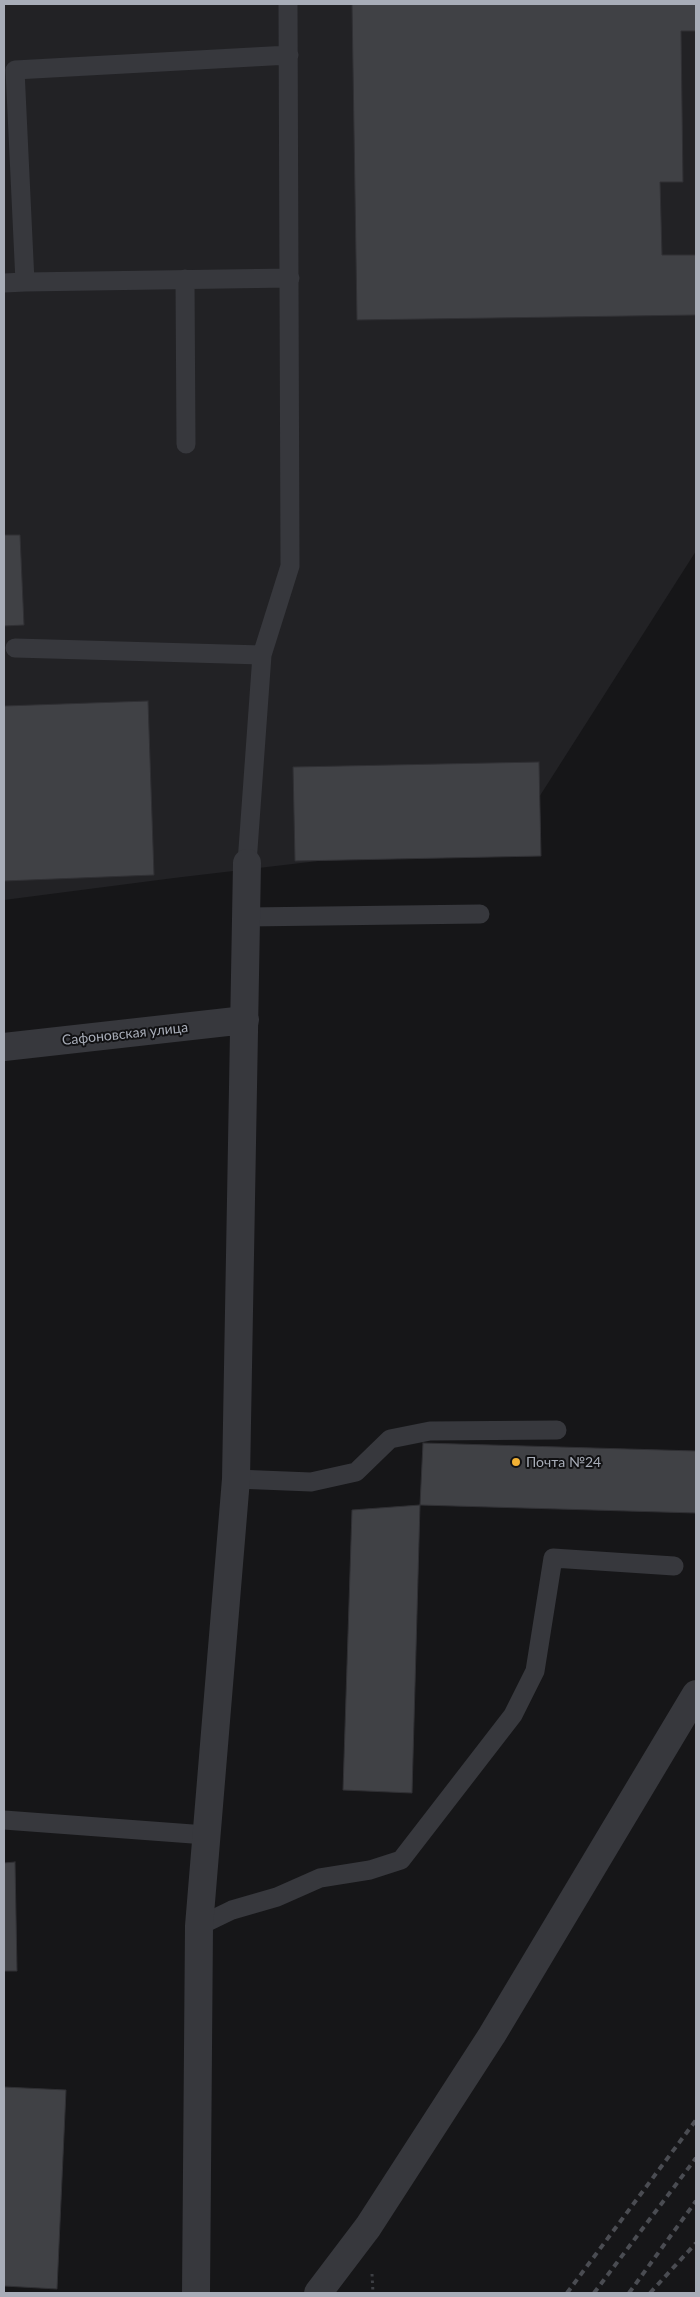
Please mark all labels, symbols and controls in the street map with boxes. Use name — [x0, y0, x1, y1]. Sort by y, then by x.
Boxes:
street label: Сафоновская улица — [61, 1019, 189, 1049]
place label: Почта №24 — [526, 1454, 601, 1470]
marker: Почта №24 — [510, 1456, 522, 1468]

